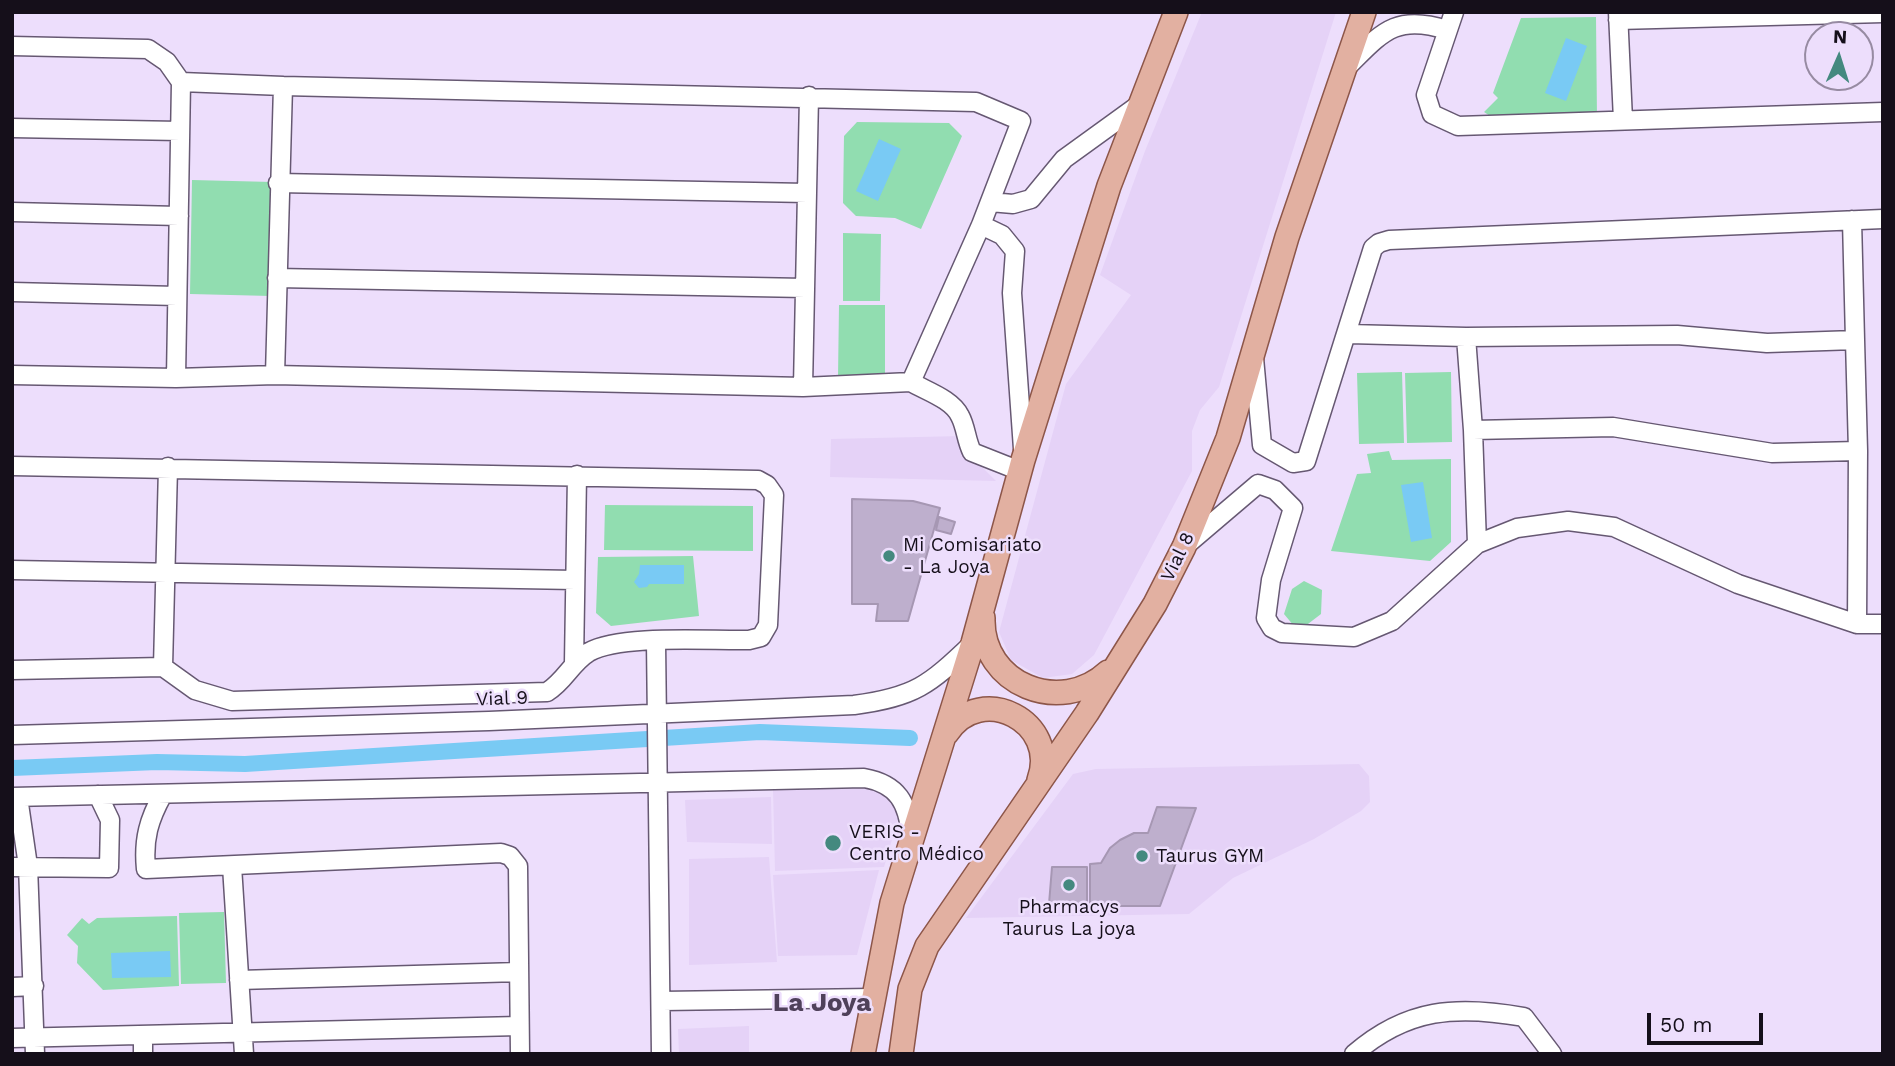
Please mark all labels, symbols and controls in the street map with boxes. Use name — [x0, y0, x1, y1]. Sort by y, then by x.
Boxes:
north arrow — [1804, 21, 1874, 91]
text: N — [1832, 25, 1848, 48]
street label: Vial 8 — [1156, 529, 1200, 585]
place label: Mi Comisariato - La Joya — [903, 534, 1042, 578]
marker: Mi Comisariato - La Joya — [881, 548, 897, 564]
street label: Vial 9 — [476, 687, 528, 711]
place label: VERIS - Centro Médico — [849, 821, 984, 865]
marker: VERIS - Centro Médico — [823, 833, 843, 853]
place label: Taurus GYM — [1156, 845, 1264, 867]
marker: Taurus GYM — [1134, 848, 1150, 864]
marker: Pharmacys Taurus La joya — [1061, 877, 1077, 893]
place label: Pharmacys Taurus La joya — [1002, 896, 1136, 940]
district label: La Joya — [773, 987, 871, 1019]
scale bar — [1650, 1000, 1766, 1044]
text: 50 m — [1660, 1012, 1712, 1037]

